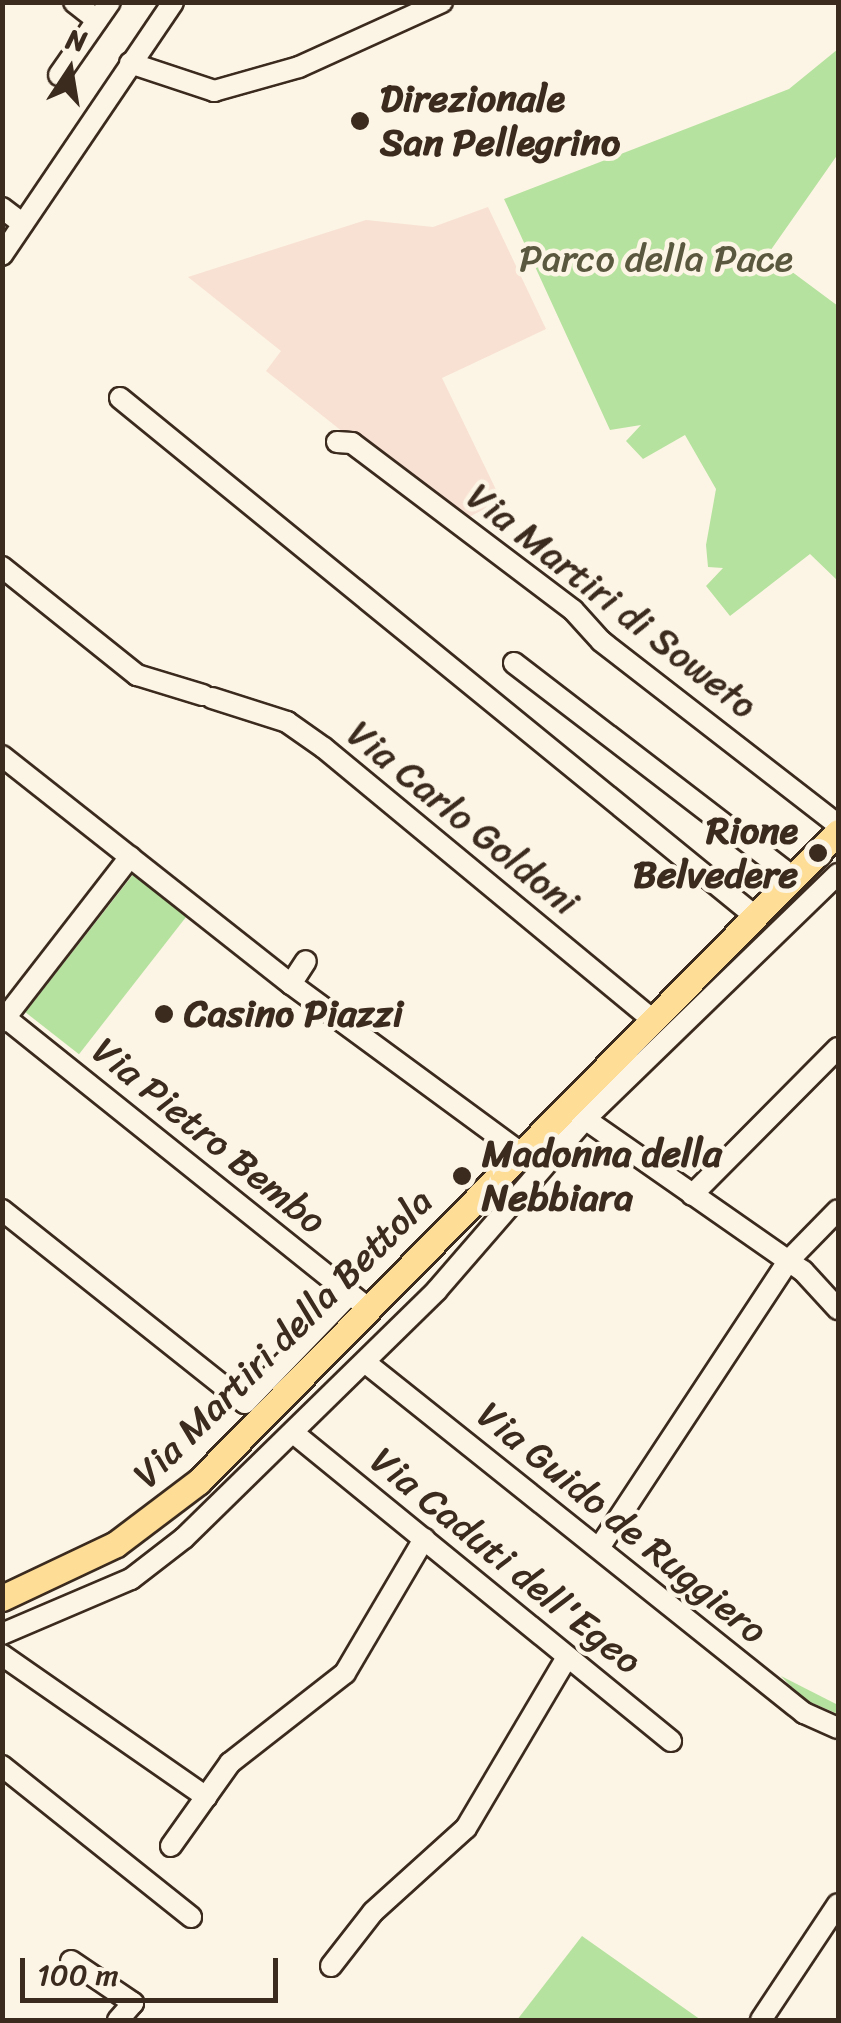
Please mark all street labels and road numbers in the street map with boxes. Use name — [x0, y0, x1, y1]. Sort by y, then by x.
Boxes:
street label: Via Martiri di Soweto — [458, 474, 766, 728]
street label: Via Carlo Goldoni — [338, 711, 588, 925]
street label: Via Pietro Bembo — [83, 1028, 335, 1244]
street label: Via Martiri della Bettola — [124, 1179, 442, 1497]
street label: Via Guido de Ruggiero — [468, 1392, 776, 1654]
street label: Via Caduti dell'Egeo — [361, 1437, 651, 1685]

